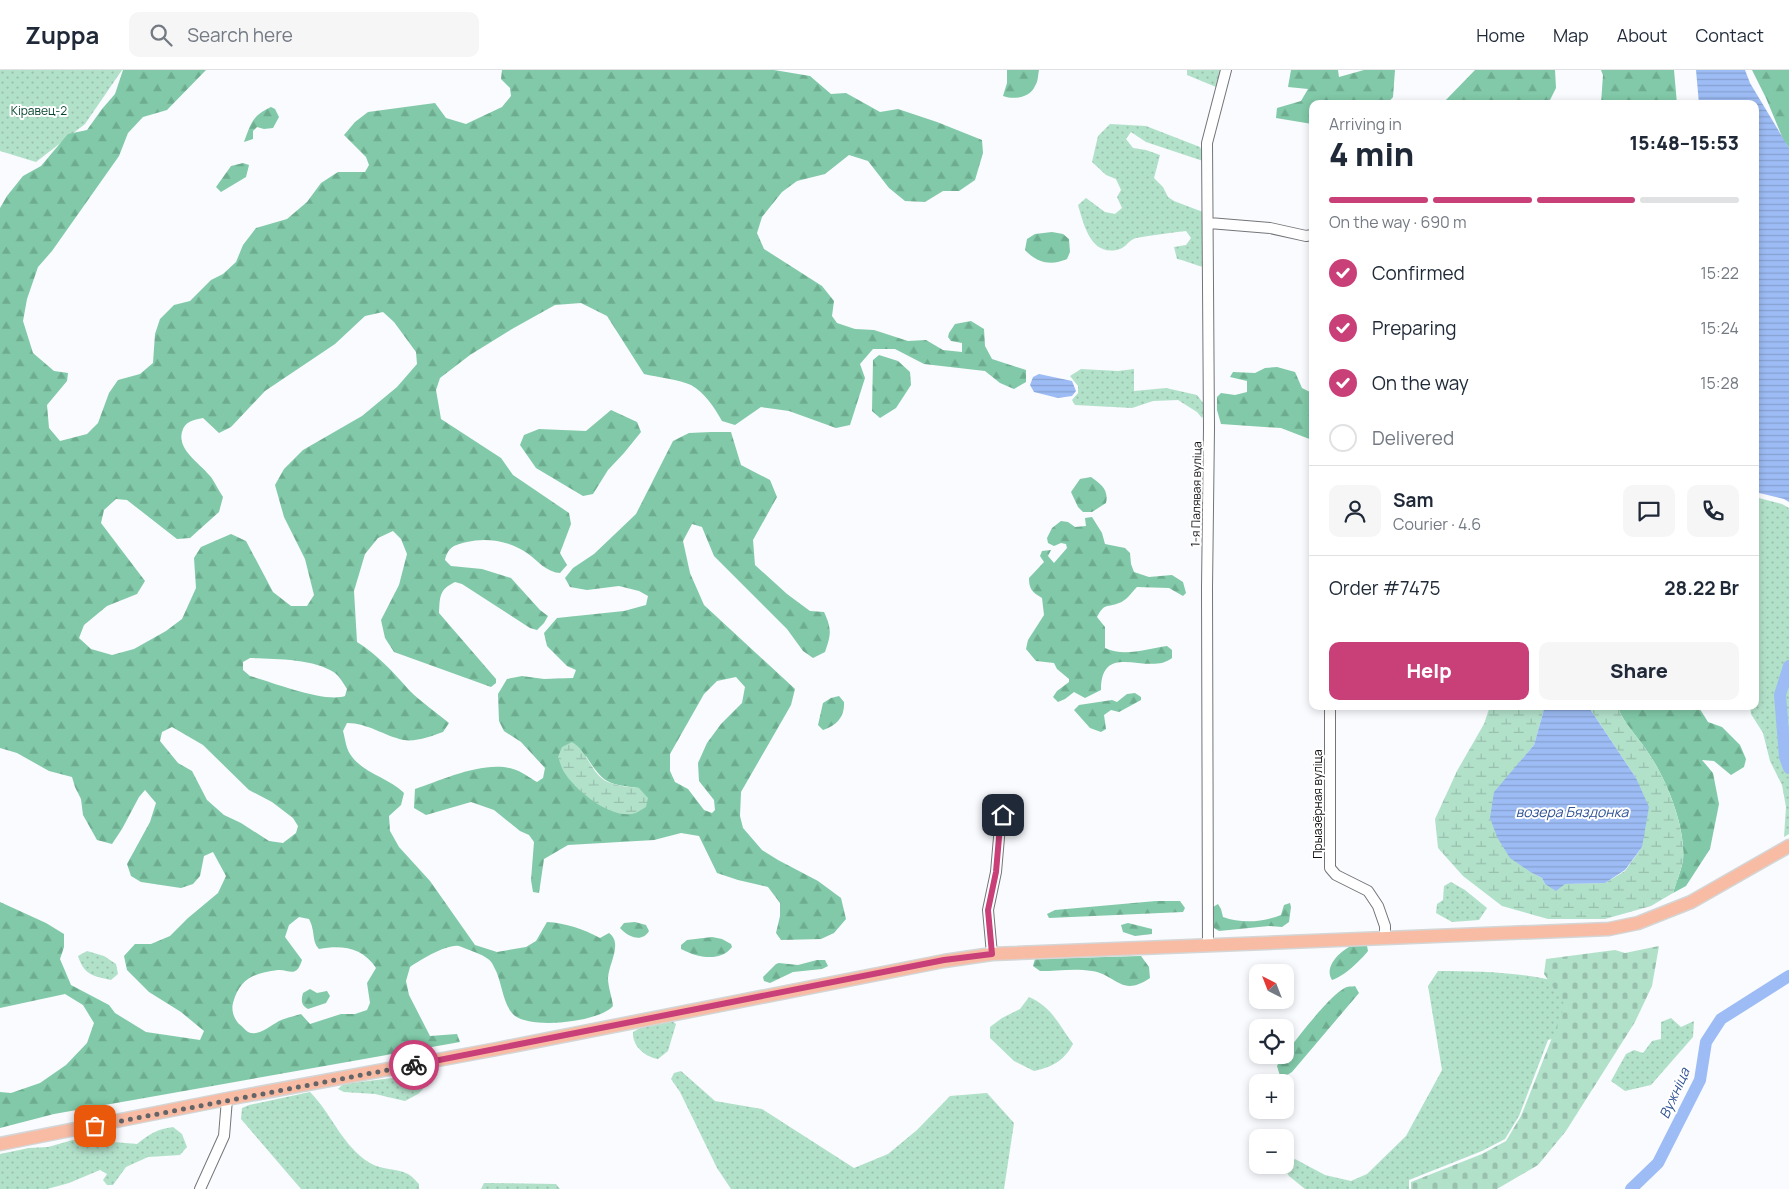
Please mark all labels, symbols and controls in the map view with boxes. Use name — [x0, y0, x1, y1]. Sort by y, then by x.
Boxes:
search box — [129, 12, 479, 57]
text: Zuppa — [25, 18, 99, 51]
icon: search — [147, 21, 175, 49]
text: Search here — [187, 22, 293, 48]
text: Home — [1476, 23, 1525, 47]
text: Map — [1553, 23, 1589, 47]
text: About — [1617, 23, 1667, 47]
text: Contact — [1695, 23, 1764, 47]
park label: Кіравец-2 — [11, 102, 67, 119]
text: Arriving in — [1329, 113, 1402, 135]
text: 15:48–15:53 — [1630, 130, 1739, 156]
text: 4 min — [1329, 132, 1414, 176]
text: On the way · 690 m — [1329, 211, 1467, 233]
icon: check — [1329, 259, 1357, 287]
text: Confirmed — [1372, 260, 1465, 286]
text: 15:22 — [1700, 262, 1739, 284]
icon: check — [1329, 314, 1357, 342]
text: Preparing — [1372, 315, 1457, 341]
text: 15:24 — [1701, 317, 1739, 339]
icon: check — [1329, 369, 1357, 397]
text: On the way — [1372, 370, 1469, 396]
text: 15:28 — [1700, 372, 1739, 394]
text: Delivered — [1372, 425, 1454, 451]
street label: 1-я Палявая вуліца — [1187, 441, 1205, 547]
button: person — [1329, 485, 1381, 537]
button: chat — [1623, 485, 1675, 537]
button: phone — [1687, 485, 1739, 537]
text: Sam — [1393, 487, 1434, 513]
text: Courier · 4.6 — [1393, 513, 1481, 535]
text: Order #7475 — [1329, 575, 1440, 601]
text: 28.22 Br — [1664, 575, 1739, 601]
button: Help — [1329, 642, 1529, 700]
button: Share — [1539, 642, 1739, 700]
street label: Прыазёрная вуліца — [1309, 749, 1326, 859]
pin — [982, 794, 1024, 836]
icon: home — [989, 801, 1017, 829]
water label: возера Бяздонка — [1516, 802, 1630, 821]
north arrow — [1249, 964, 1294, 1009]
map controls — [1249, 964, 1294, 1174]
button: locate — [1249, 1019, 1294, 1064]
courier — [389, 1040, 439, 1090]
icon: bike — [400, 1051, 428, 1079]
water label: Вужніца — [1654, 1063, 1694, 1121]
button: + — [1249, 1074, 1294, 1119]
pin — [74, 1105, 116, 1147]
icon: bag — [81, 1112, 109, 1140]
button: − — [1249, 1129, 1294, 1174]

